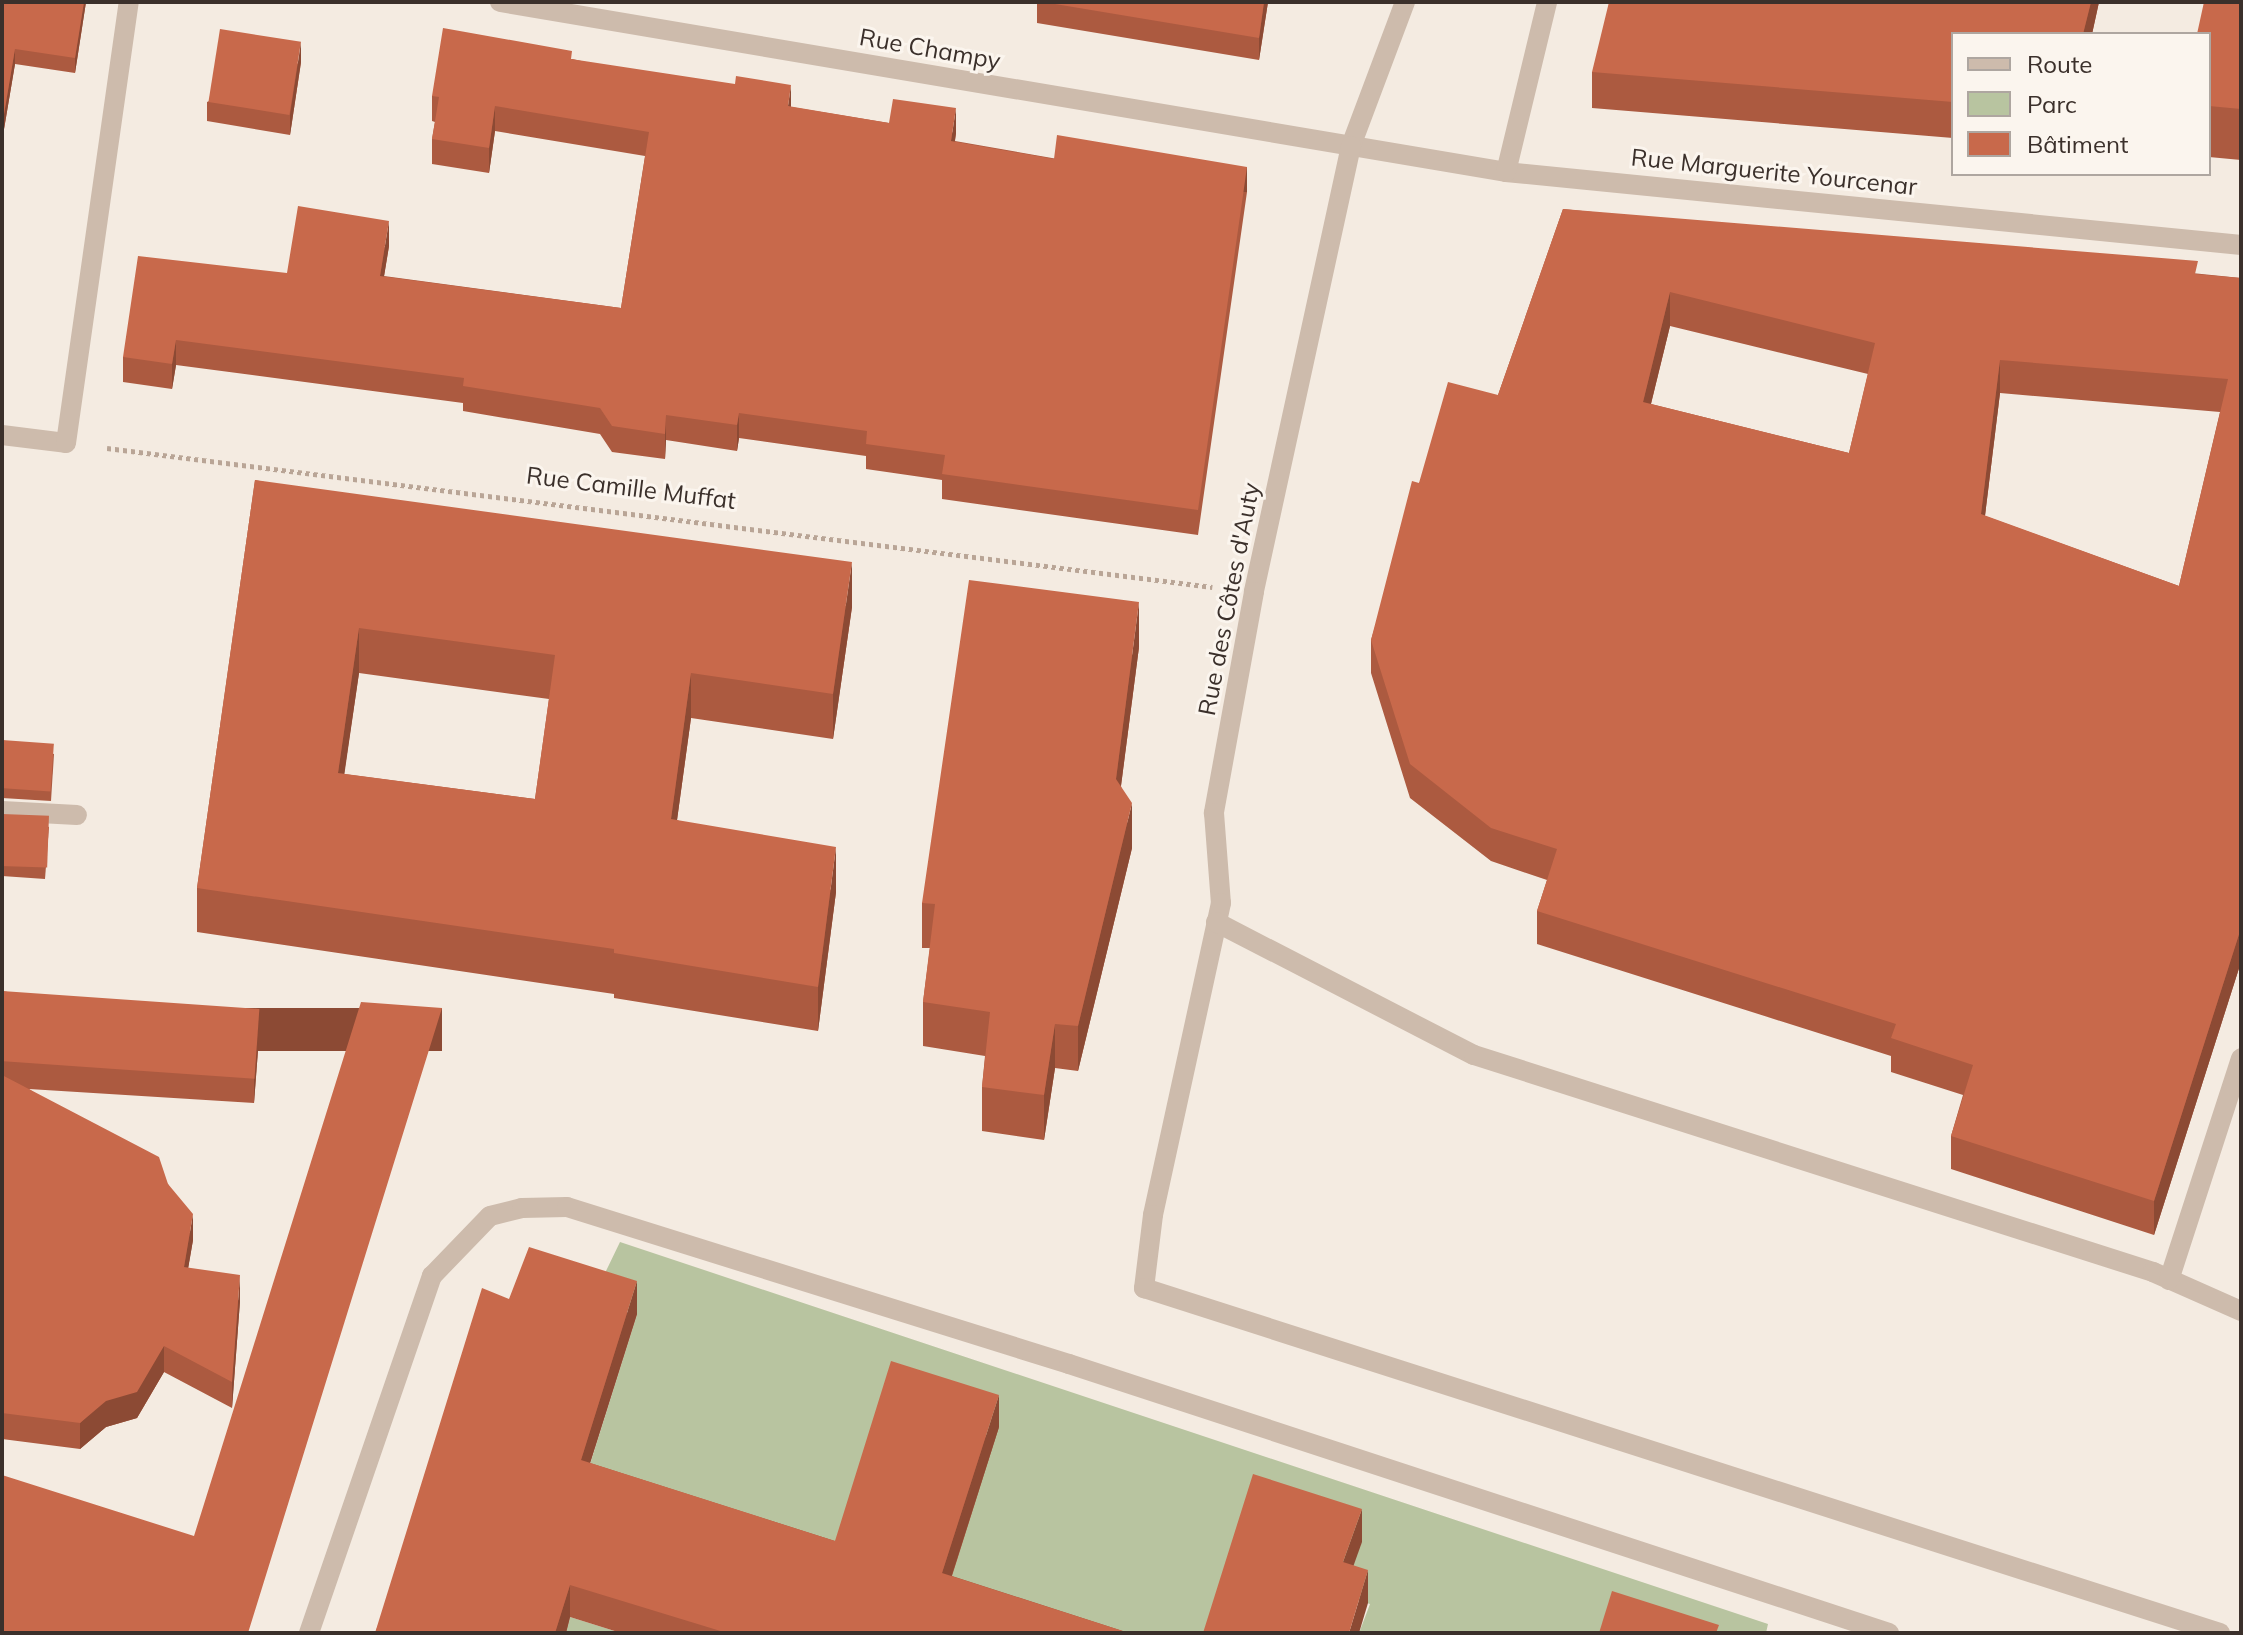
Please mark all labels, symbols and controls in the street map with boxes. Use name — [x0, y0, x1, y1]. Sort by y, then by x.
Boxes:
street label: Rue Champy — [857, 22, 1003, 76]
legend — [1951, 32, 2211, 176]
text: Route — [2027, 49, 2092, 79]
text: Parc — [2027, 89, 2077, 119]
text: Bâtiment — [2027, 129, 2128, 159]
street label: Rue Marguerite Yourcenar — [1630, 143, 1918, 201]
street label: Rue Camille Muffat — [525, 461, 737, 515]
street label: Rue des Côtes d'Auty — [1192, 480, 1266, 718]

